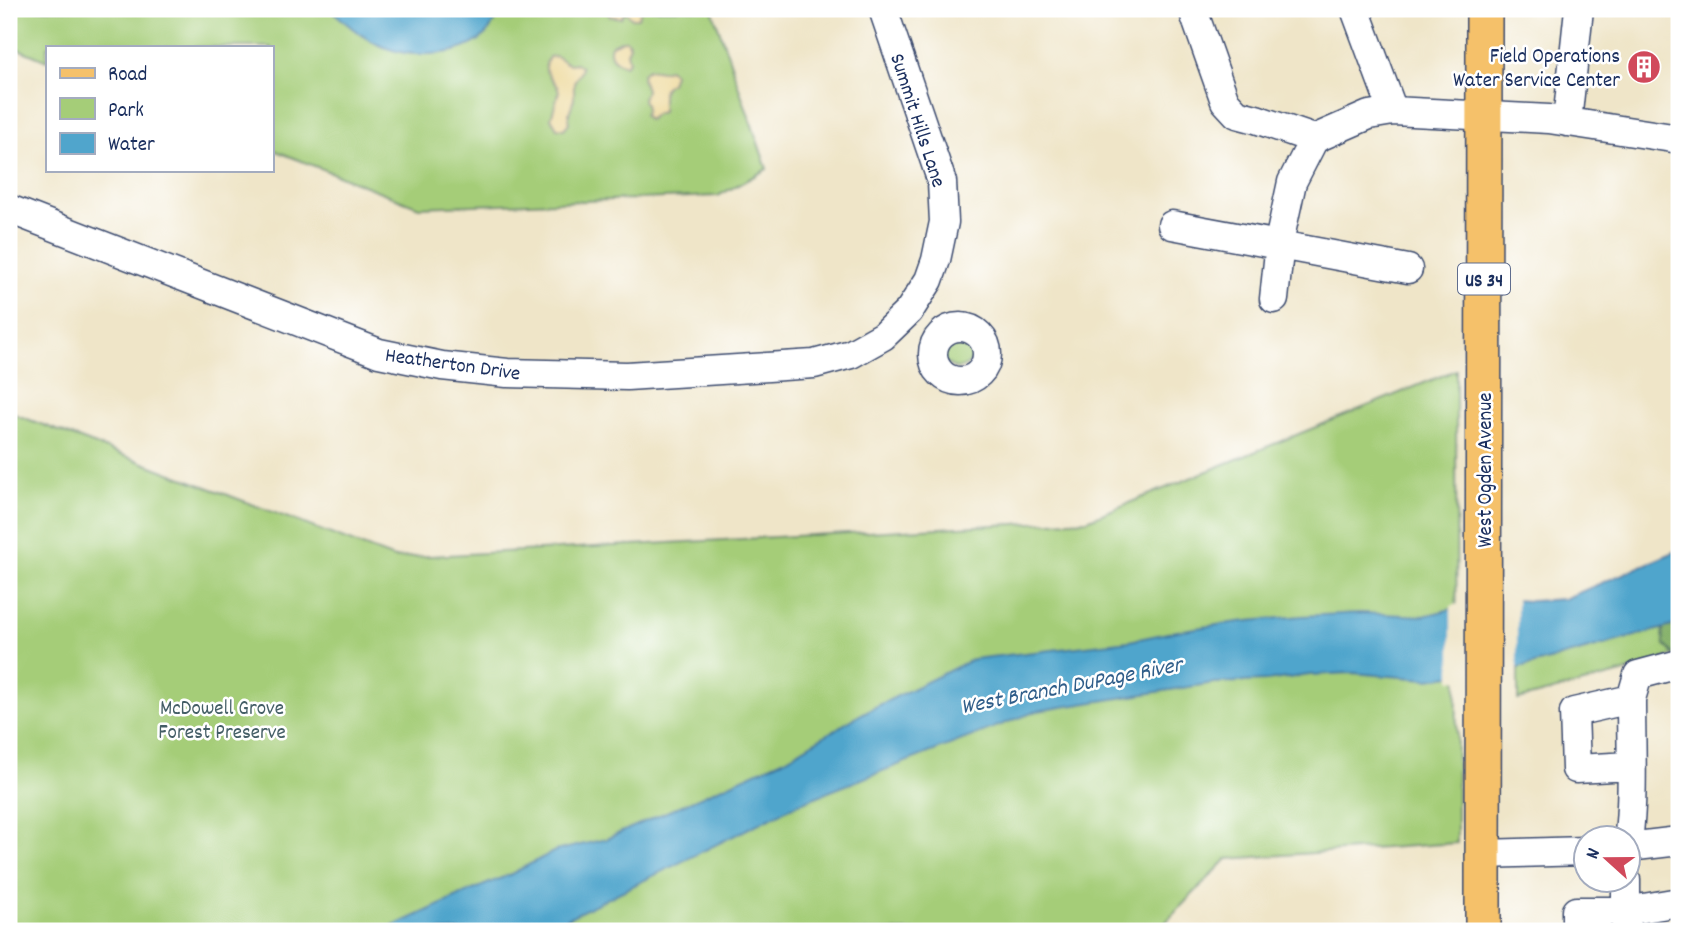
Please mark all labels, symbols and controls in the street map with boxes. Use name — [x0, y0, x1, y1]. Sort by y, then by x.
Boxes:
place label: Field Operations Water Service Center — [1453, 43, 1620, 97]
legend — [46, 46, 273, 172]
building icon: Field Operations Water Service Center — [1625, 48, 1663, 86]
street label: Summit Hills Lane — [880, 50, 952, 192]
text: Road — [108, 61, 147, 91]
text: Park — [108, 97, 144, 127]
text: Water — [108, 131, 155, 161]
road number: US 34 — [1458, 264, 1510, 294]
street label: Heatherton Drive — [383, 342, 522, 390]
street label: West Ogden Avenue — [1472, 392, 1502, 548]
water label: West Branch DuPage River — [958, 649, 1188, 725]
park label: McDowell Grove Forest Preserve — [158, 695, 286, 749]
north arrow — [1572, 824, 1642, 894]
text: N — [1580, 845, 1609, 863]

